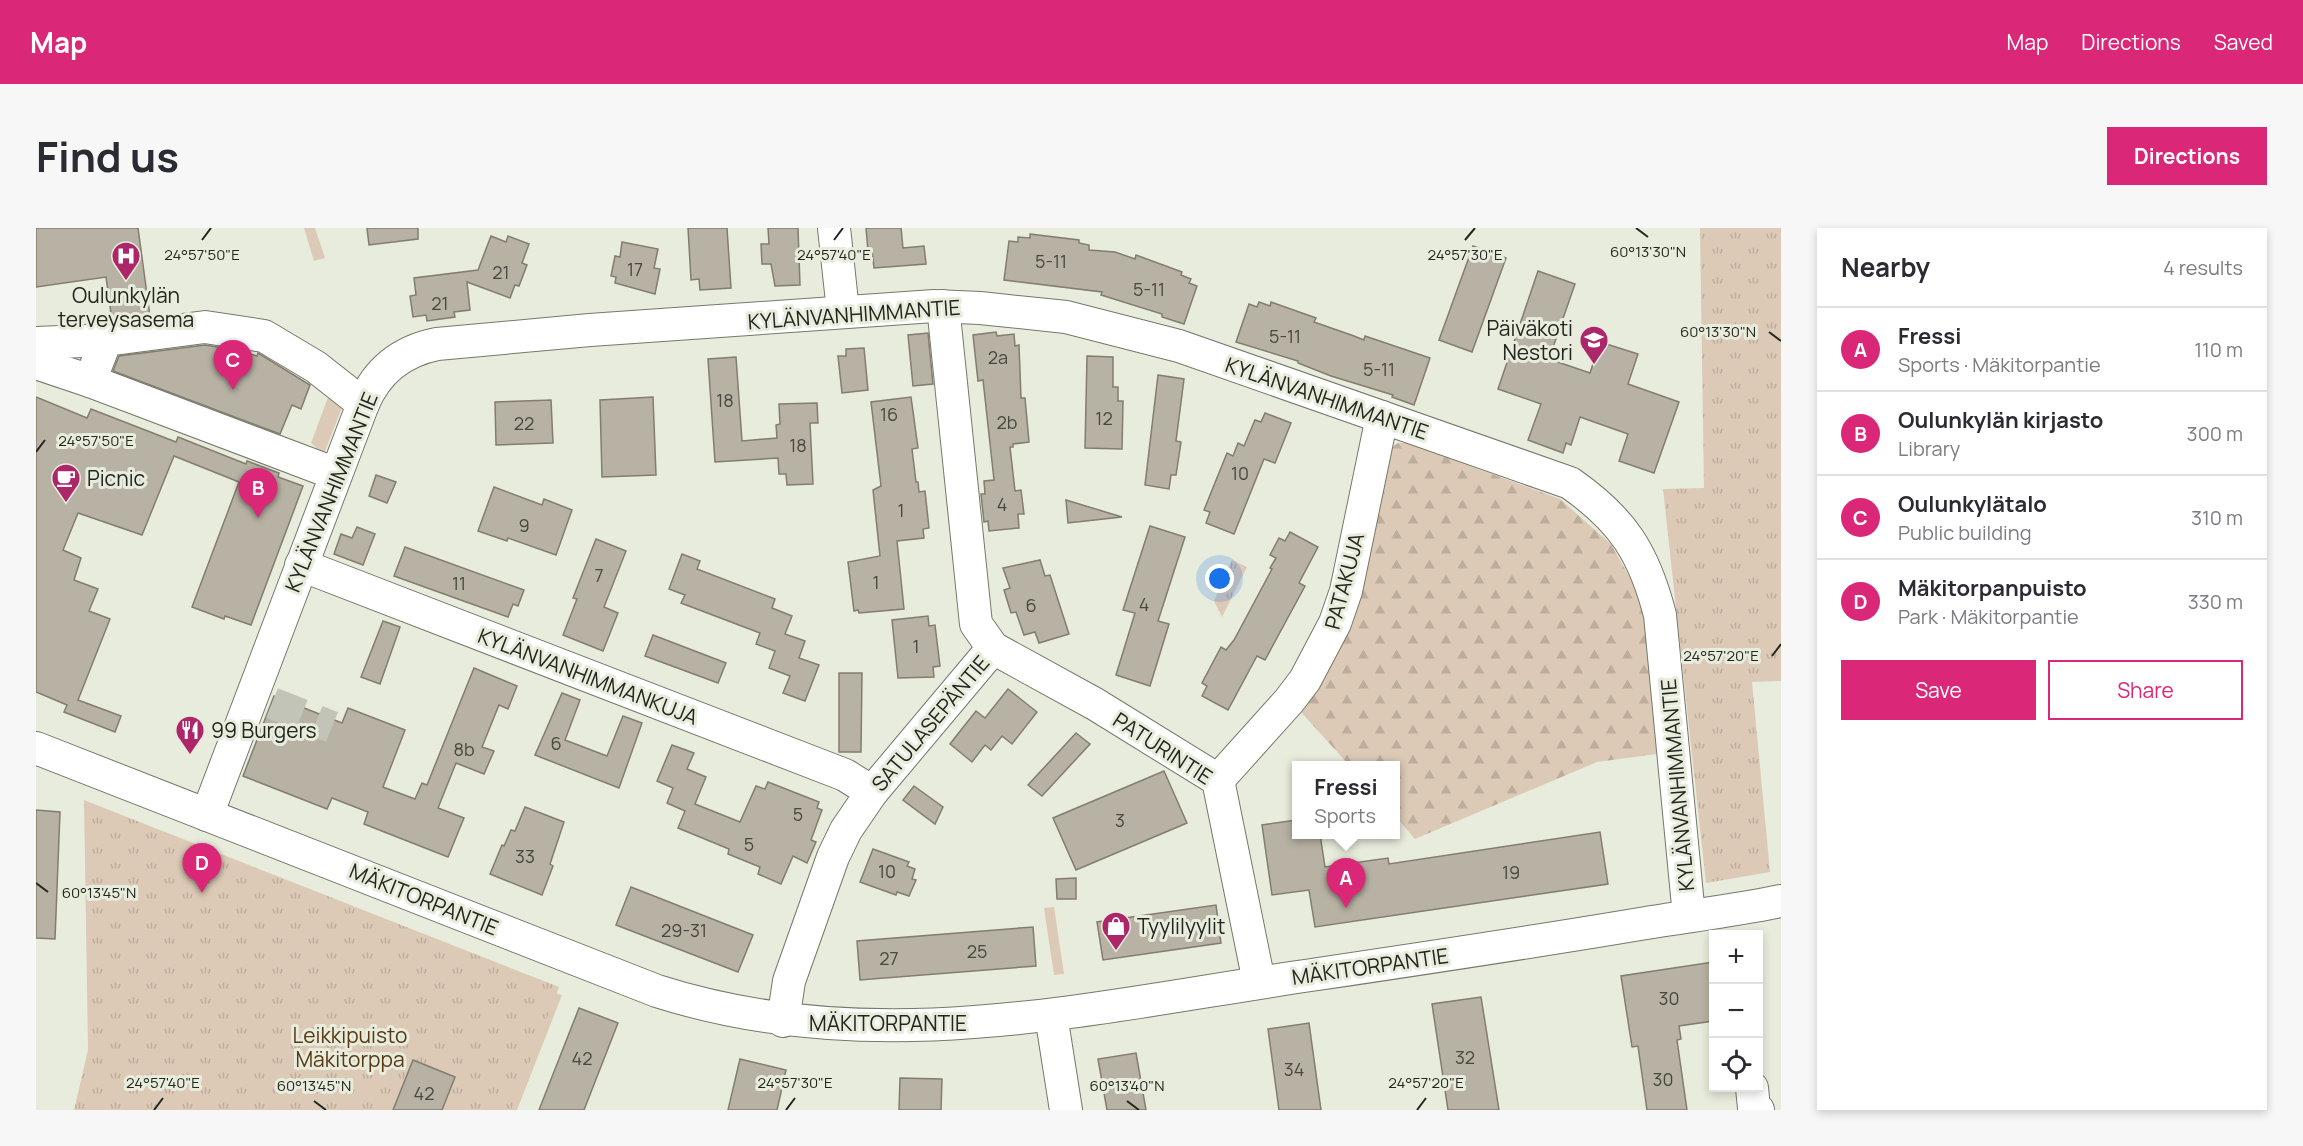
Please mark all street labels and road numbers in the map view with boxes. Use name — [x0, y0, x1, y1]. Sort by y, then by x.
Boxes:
street label: KYLÄNVANHIMMANTIE — [747, 293, 961, 335]
street label: KYLÄNVANHIMMANTIE — [1222, 350, 1432, 446]
street label: KYLÄNVANHIMMANTIE — [278, 388, 384, 596]
street label: PATAKUJA — [1318, 530, 1370, 632]
street label: KYLÄNVANHIMMANKUJA — [474, 621, 702, 731]
street label: SATULASEPÄNTIE — [865, 649, 995, 797]
street label: KYLÄNVANHIMMANTIE — [1654, 678, 1700, 892]
street label: PATURINTIE — [1108, 706, 1218, 790]
street label: MÄKITORPANTIE — [346, 856, 502, 942]
street label: MÄKITORPANTIE — [1290, 941, 1450, 991]
street label: MÄKITORPANTIE — [809, 1009, 967, 1037]

